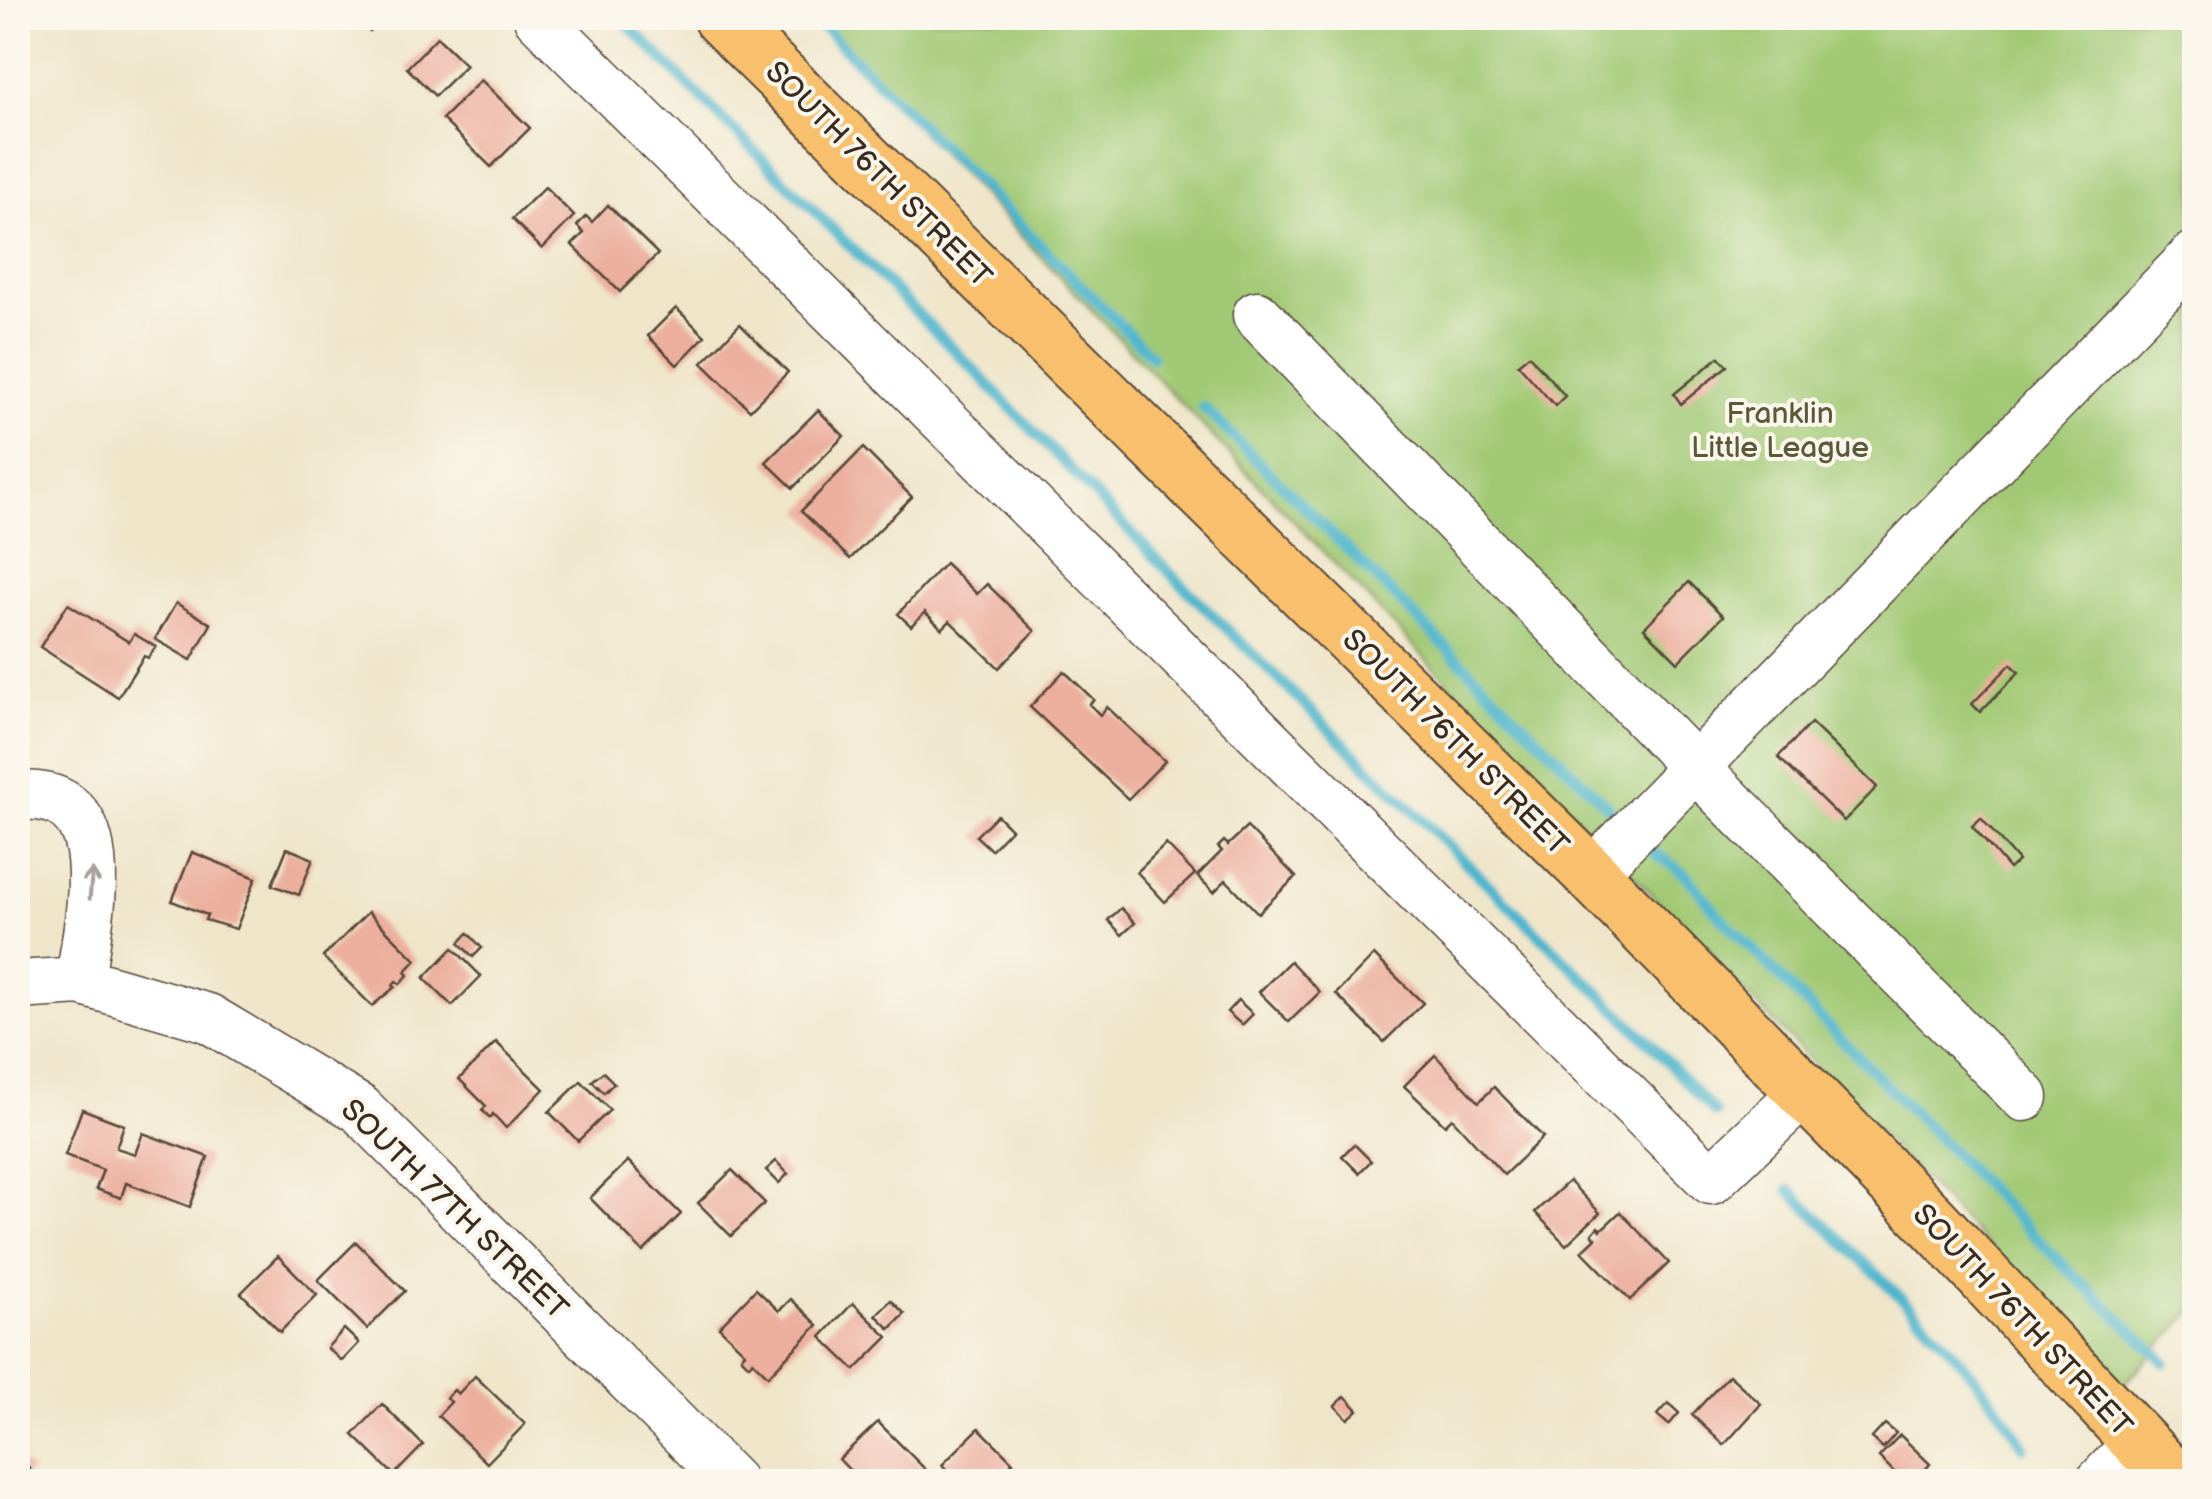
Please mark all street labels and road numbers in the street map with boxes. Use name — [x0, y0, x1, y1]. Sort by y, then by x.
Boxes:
street label: SOUTH 76TH STREET — [758, 54, 999, 295]
street label: SOUTH 76TH STREET — [1335, 622, 1576, 863]
street label: SOUTH 77TH STREET — [333, 1092, 575, 1327]
street label: SOUTH 76TH STREET — [1905, 1197, 2140, 1445]

